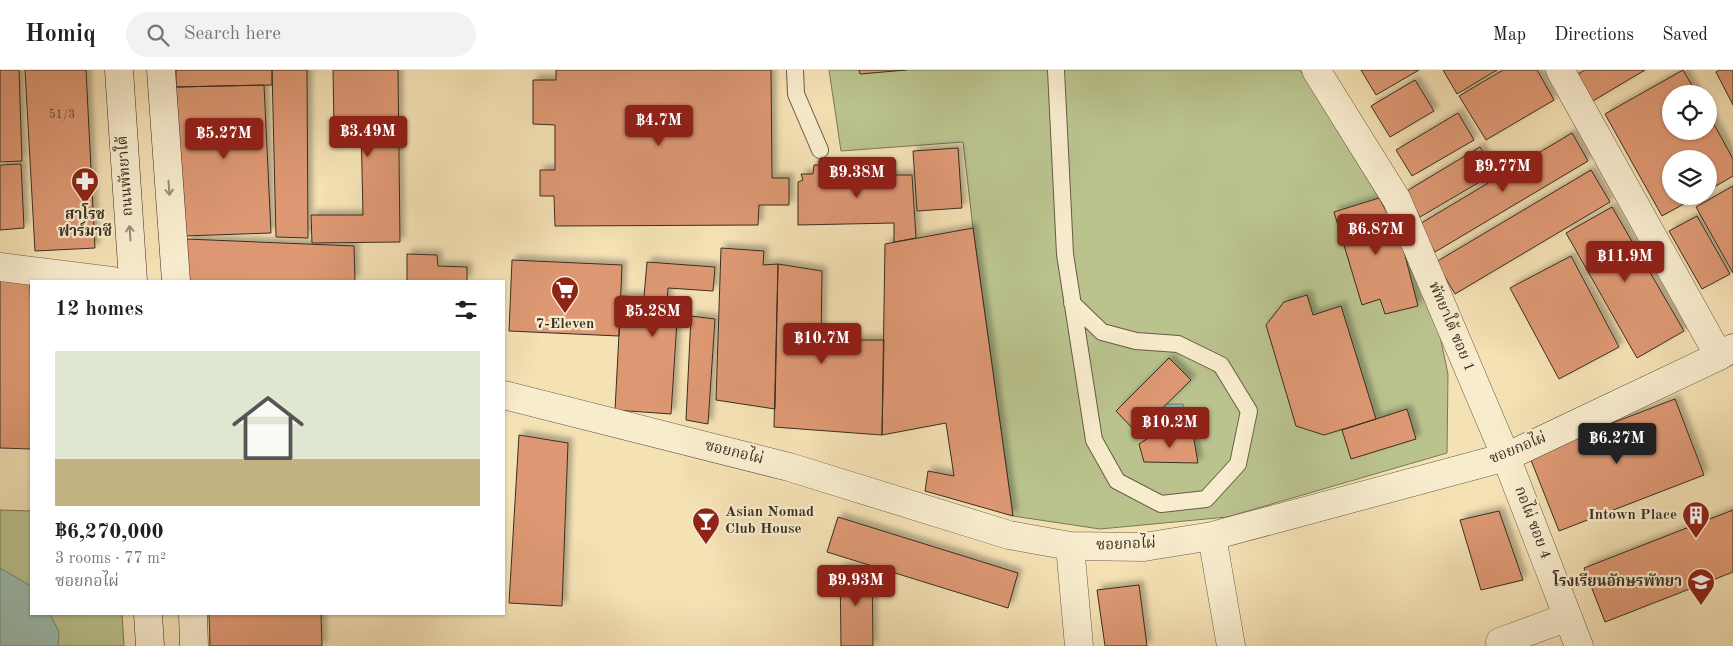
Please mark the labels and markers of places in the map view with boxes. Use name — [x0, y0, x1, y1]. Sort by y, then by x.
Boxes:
pin: ฿4.7M — [624, 104, 694, 147]
pin: ฿3.49M — [327, 116, 409, 158]
pin: ฿5.27M — [183, 118, 265, 160]
pin: ฿9.77M — [1462, 150, 1544, 193]
pin: ฿9.38M — [816, 156, 898, 199]
pharmacy icon: สาโรช ฟาร์มาซี — [70, 166, 100, 205]
place label: สาโรช ฟาร์มาซี — [58, 203, 112, 240]
pin: ฿6.87M — [1335, 214, 1417, 256]
pin: ฿11.9M — [1584, 240, 1666, 283]
supermarket icon: 7-Eleven — [550, 275, 580, 314]
pin: ฿5.28M — [612, 296, 694, 338]
place label: 7-Eleven — [536, 317, 594, 332]
pin: ฿10.7M — [781, 322, 863, 365]
pin: ฿10.2M — [1129, 406, 1211, 449]
pin: ฿6.27M — [1576, 422, 1658, 465]
building icon: Intown Place — [1681, 500, 1711, 539]
place label: Asian Nomad Club House — [725, 505, 814, 537]
bar icon: Asian Nomad Club House — [691, 506, 721, 545]
place label: Intown Place — [1588, 508, 1677, 523]
pin: ฿9.93M — [815, 564, 897, 607]
school or university icon: โรงเรียนอักษรพัทยา — [1686, 567, 1716, 606]
place label: โรงเรียนอักษรพัทยา — [1552, 570, 1682, 590]

